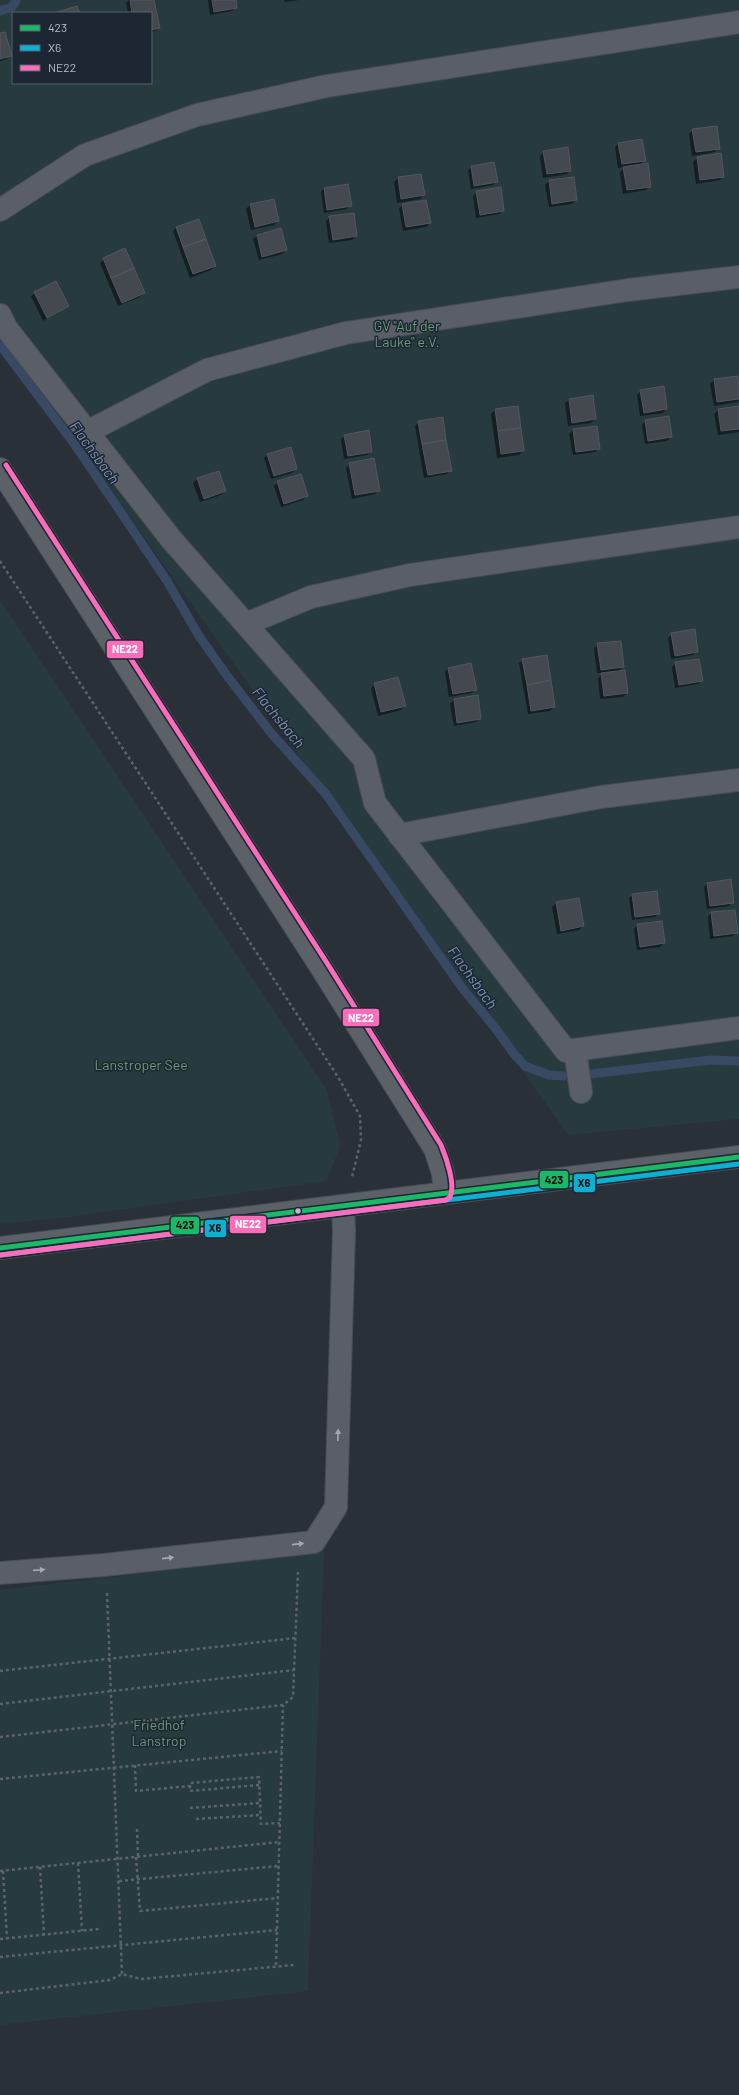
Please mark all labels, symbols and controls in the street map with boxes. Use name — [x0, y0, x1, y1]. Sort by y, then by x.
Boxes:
legend — [12, 12, 152, 84]
text: 423 — [48, 20, 67, 34]
text: X6 — [48, 40, 61, 54]
text: NE22 — [48, 60, 76, 74]
park label: GV "Auf der Lauke" e.V. — [374, 317, 440, 350]
water label: Flachsbach — [66, 417, 124, 487]
line badge: NE22 — [106, 640, 144, 659]
text: NE22 — [112, 642, 138, 655]
water label: Flachsbach — [249, 683, 309, 751]
water label: Flachsbach — [444, 942, 502, 1012]
line badge: NE22 — [342, 1008, 380, 1027]
text: NE22 — [348, 1011, 374, 1024]
park label: Lanstroper See — [94, 1056, 188, 1073]
line badge: 423 — [539, 1170, 569, 1189]
text: 423 — [545, 1173, 563, 1186]
line badge: X6 — [573, 1173, 596, 1193]
text: X6 — [578, 1176, 591, 1189]
unlabelled marker — [293, 1206, 303, 1216]
line badge: NE22 — [229, 1215, 267, 1234]
line badge: 423 — [170, 1216, 200, 1235]
text: NE22 — [235, 1217, 261, 1230]
text: 423 — [176, 1218, 194, 1231]
line badge: X6 — [204, 1219, 227, 1238]
text: X6 — [209, 1221, 222, 1234]
one-way arrow — [335, 1428, 341, 1441]
one-way arrow — [291, 1541, 304, 1547]
one-way arrow — [162, 1555, 174, 1561]
one-way arrow — [33, 1567, 45, 1574]
park label: Friedhof Lanstrop — [132, 1716, 186, 1749]

